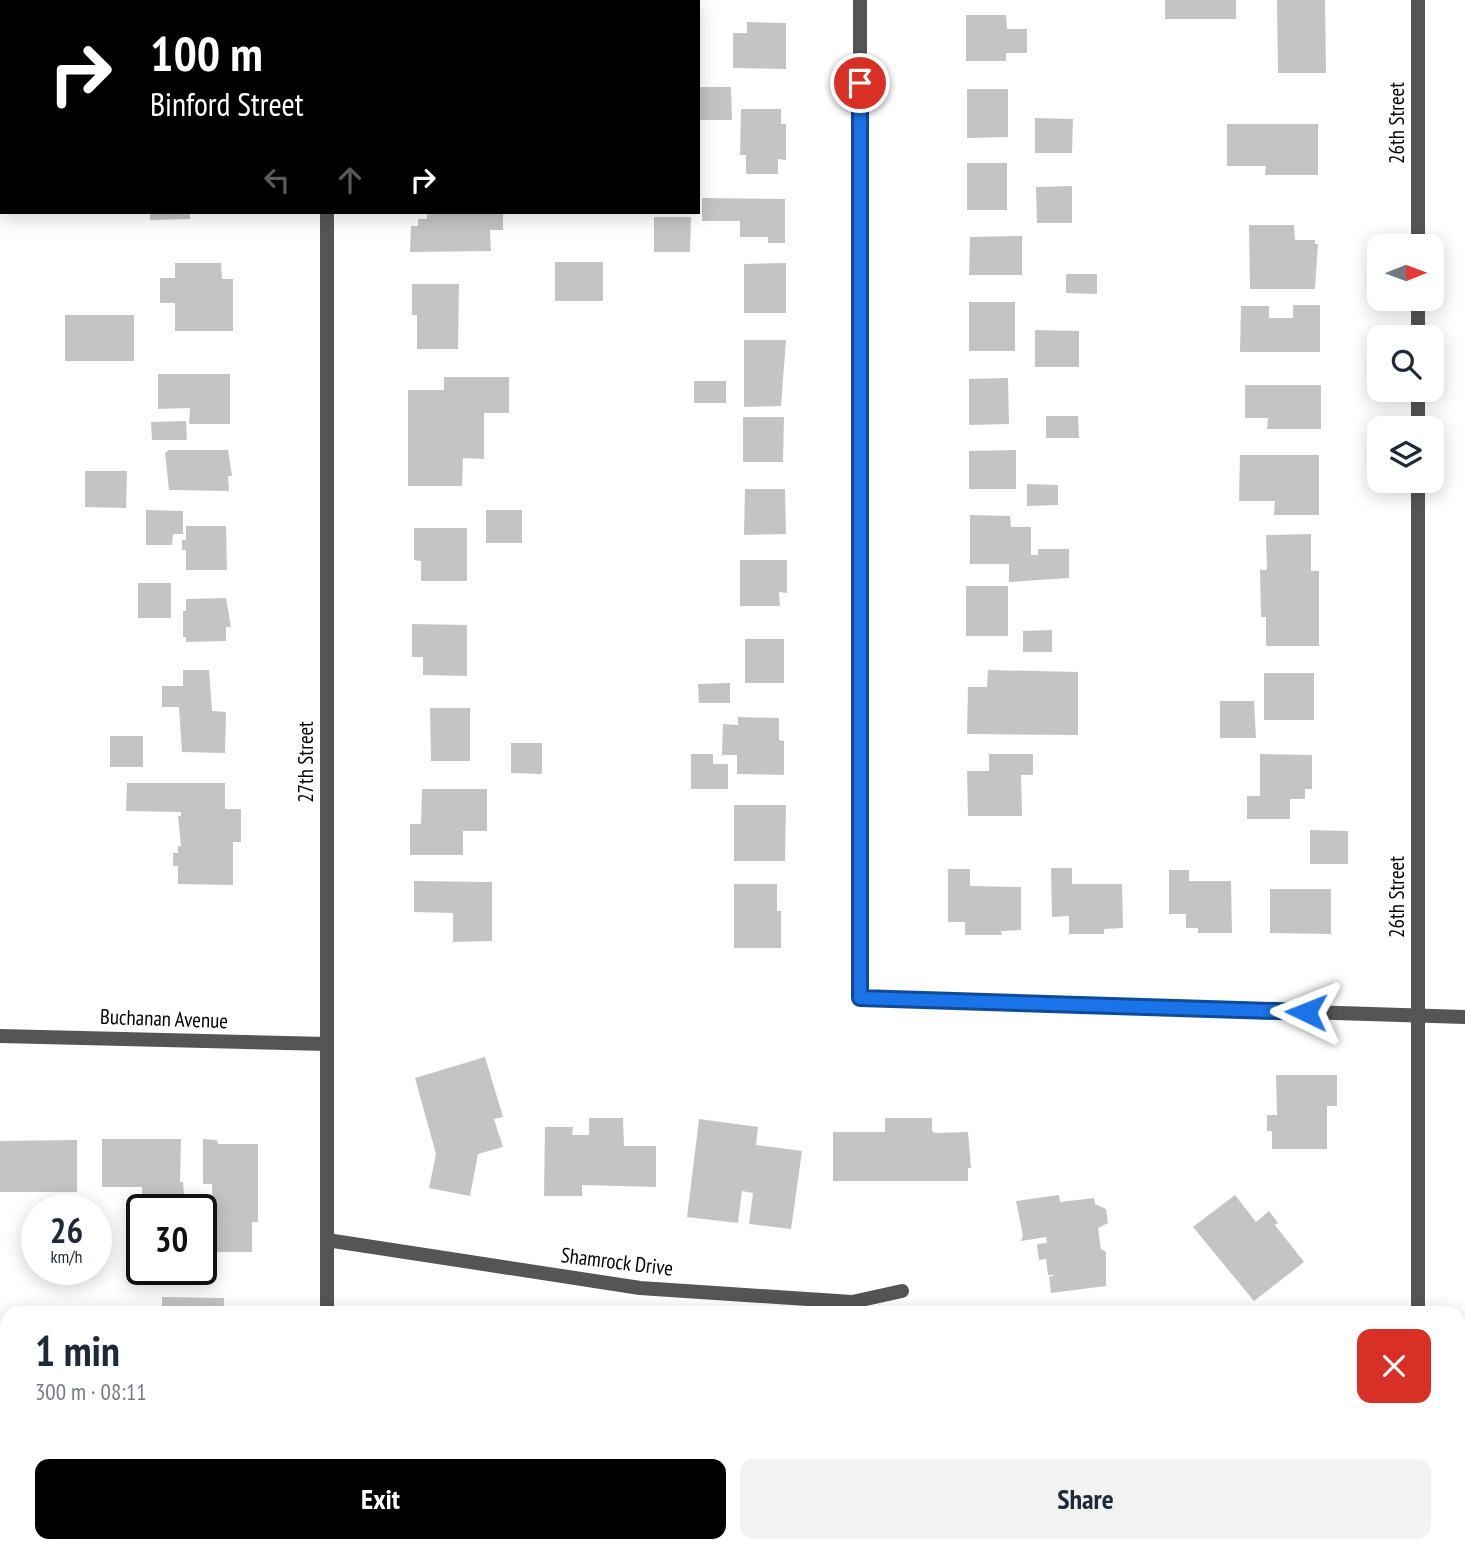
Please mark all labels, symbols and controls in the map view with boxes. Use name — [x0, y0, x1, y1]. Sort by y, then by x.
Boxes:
text: 100 m — [150, 21, 263, 85]
icon: right — [35, 28, 126, 119]
pin — [830, 53, 890, 113]
icon: arrive — [841, 64, 879, 102]
street label: 26th Street — [1383, 82, 1410, 164]
text: Binford Street — [150, 83, 304, 125]
icon: left — [258, 161, 296, 199]
icon: ahead — [331, 161, 369, 199]
icon: right — [404, 161, 442, 199]
north arrow — [1367, 234, 1444, 312]
map controls — [1367, 234, 1444, 493]
button: search — [1367, 325, 1444, 402]
button: layers — [1367, 416, 1444, 493]
street label: 27th Street — [292, 721, 319, 803]
street label: 26th Street — [1383, 856, 1410, 938]
position arrow — [1269, 975, 1343, 1049]
street label: Buchanan Avenue — [100, 1003, 228, 1034]
speed limit sign: 30 — [126, 1194, 217, 1285]
text: 26 — [50, 1207, 83, 1253]
street label: Shamrock Drive — [559, 1241, 675, 1282]
text: km/h — [51, 1245, 82, 1268]
text: 1 min — [35, 1323, 120, 1378]
button: close — [1357, 1329, 1431, 1403]
text: 300 m · 08:11 — [35, 1377, 147, 1406]
button: Exit — [35, 1459, 726, 1539]
button: Share — [740, 1459, 1431, 1539]

